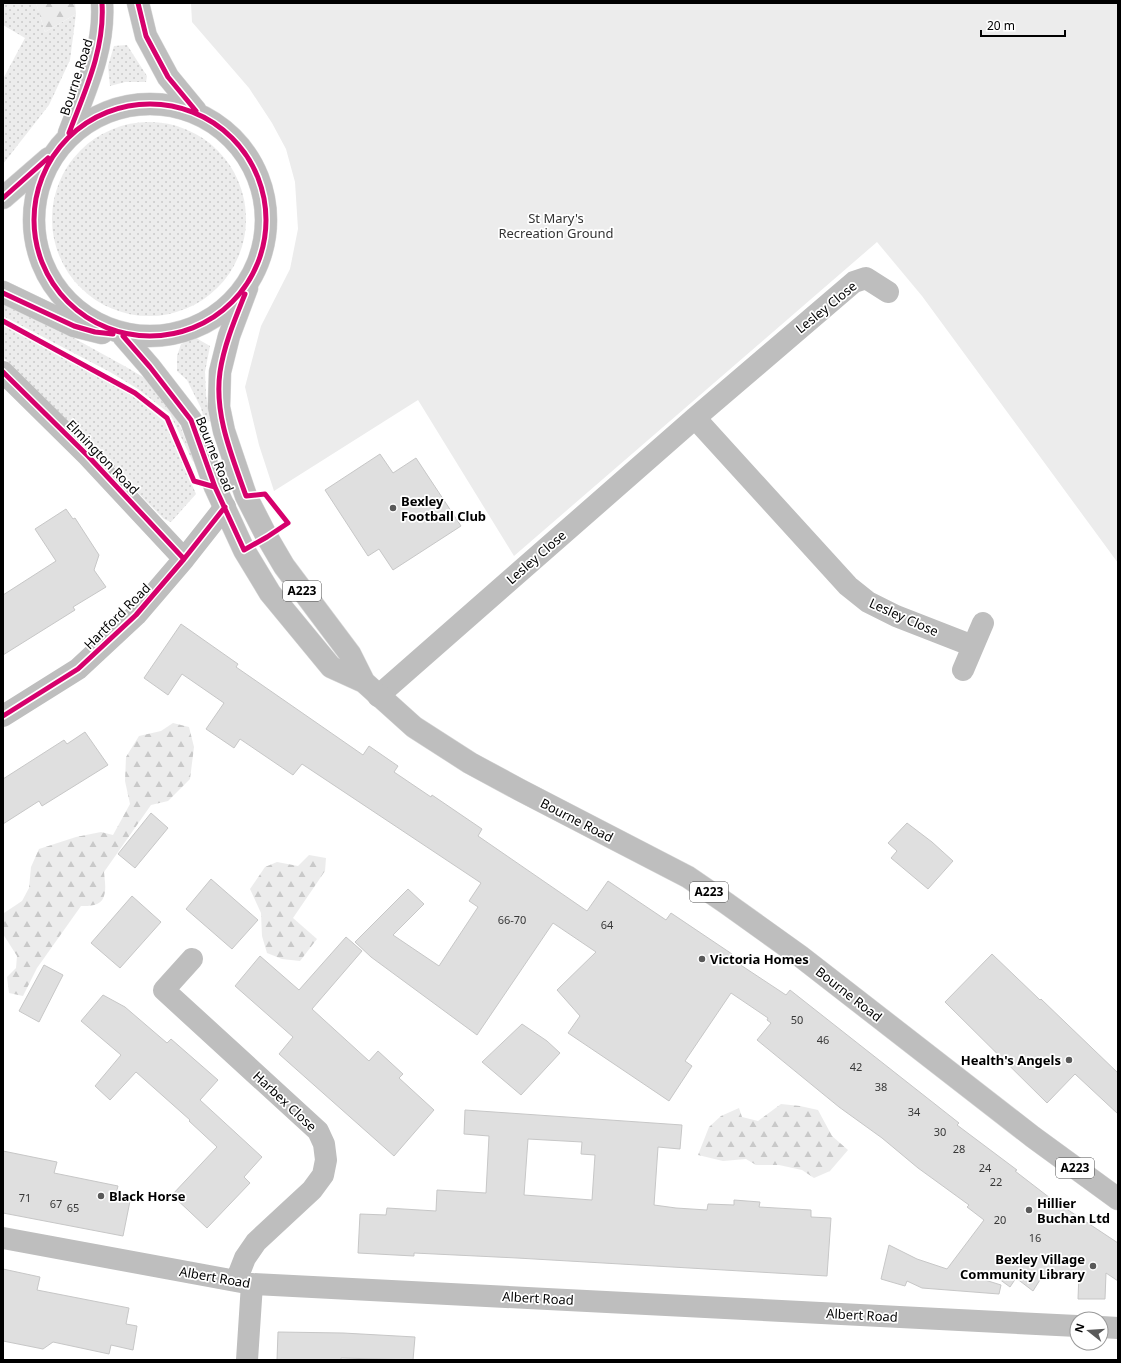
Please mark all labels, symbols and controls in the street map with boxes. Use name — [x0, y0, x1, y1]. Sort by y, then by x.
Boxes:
scale bar — [981, 12, 1065, 38]
text: 20 m — [987, 17, 1015, 34]
street label: Bourne Road — [55, 36, 97, 118]
park label: St Mary's Recreation Ground — [498, 209, 614, 242]
street label: Lesley Close — [792, 277, 860, 337]
street label: Bourne Road — [192, 414, 238, 494]
street label: Elmington Road — [63, 416, 143, 498]
place label: Bexley Football Club — [401, 492, 486, 525]
marker: Bexley Football Club — [388, 503, 398, 513]
street label: Lesley Close — [502, 526, 570, 588]
street label: Hartford Road — [80, 579, 154, 653]
road number: A223 — [283, 581, 321, 601]
street label: Lesley Close — [867, 594, 941, 640]
street label: Bourne Road — [537, 794, 617, 846]
road number: A223 — [690, 882, 728, 902]
house number: 66-70 — [498, 912, 526, 927]
house number: 64 — [601, 917, 614, 932]
place label: Victoria Homes — [710, 950, 809, 968]
marker: Victoria Homes — [697, 954, 707, 964]
street label: Bourne Road — [812, 962, 886, 1026]
house number: 50 — [791, 1012, 803, 1027]
house number: 46 — [817, 1032, 829, 1047]
place label: Health's Angels — [961, 1051, 1061, 1069]
marker: Health's Angels — [1064, 1055, 1074, 1065]
house number: 42 — [850, 1059, 862, 1074]
street label: Harbex Close — [249, 1067, 321, 1135]
house number: 38 — [875, 1079, 887, 1094]
house number: 34 — [908, 1104, 921, 1119]
house number: 30 — [934, 1124, 946, 1139]
house number: 28 — [953, 1141, 965, 1156]
road number: A223 — [1056, 1158, 1094, 1178]
house number: 24 — [979, 1160, 992, 1175]
house number: 22 — [990, 1174, 1002, 1189]
place label: Black Horse — [109, 1187, 186, 1205]
house number: 71 — [19, 1190, 31, 1205]
marker: Black Horse — [96, 1191, 106, 1201]
place label: Hillier Buchan Ltd — [1037, 1194, 1110, 1227]
house number: 67 — [50, 1196, 62, 1211]
house number: 65 — [67, 1200, 79, 1215]
marker: Hillier Buchan Ltd — [1024, 1205, 1034, 1215]
house number: 20 — [994, 1212, 1006, 1227]
house number: 16 — [1029, 1230, 1041, 1245]
place label: Bexley Village Community Library — [960, 1250, 1086, 1283]
marker: Bexley Village Community Library — [1088, 1261, 1098, 1271]
street label: Albert Road — [178, 1262, 252, 1292]
street label: Albert Road — [502, 1287, 574, 1309]
street label: Albert Road — [826, 1304, 898, 1326]
north arrow — [1069, 1311, 1109, 1351]
text: N — [1070, 1321, 1087, 1334]

